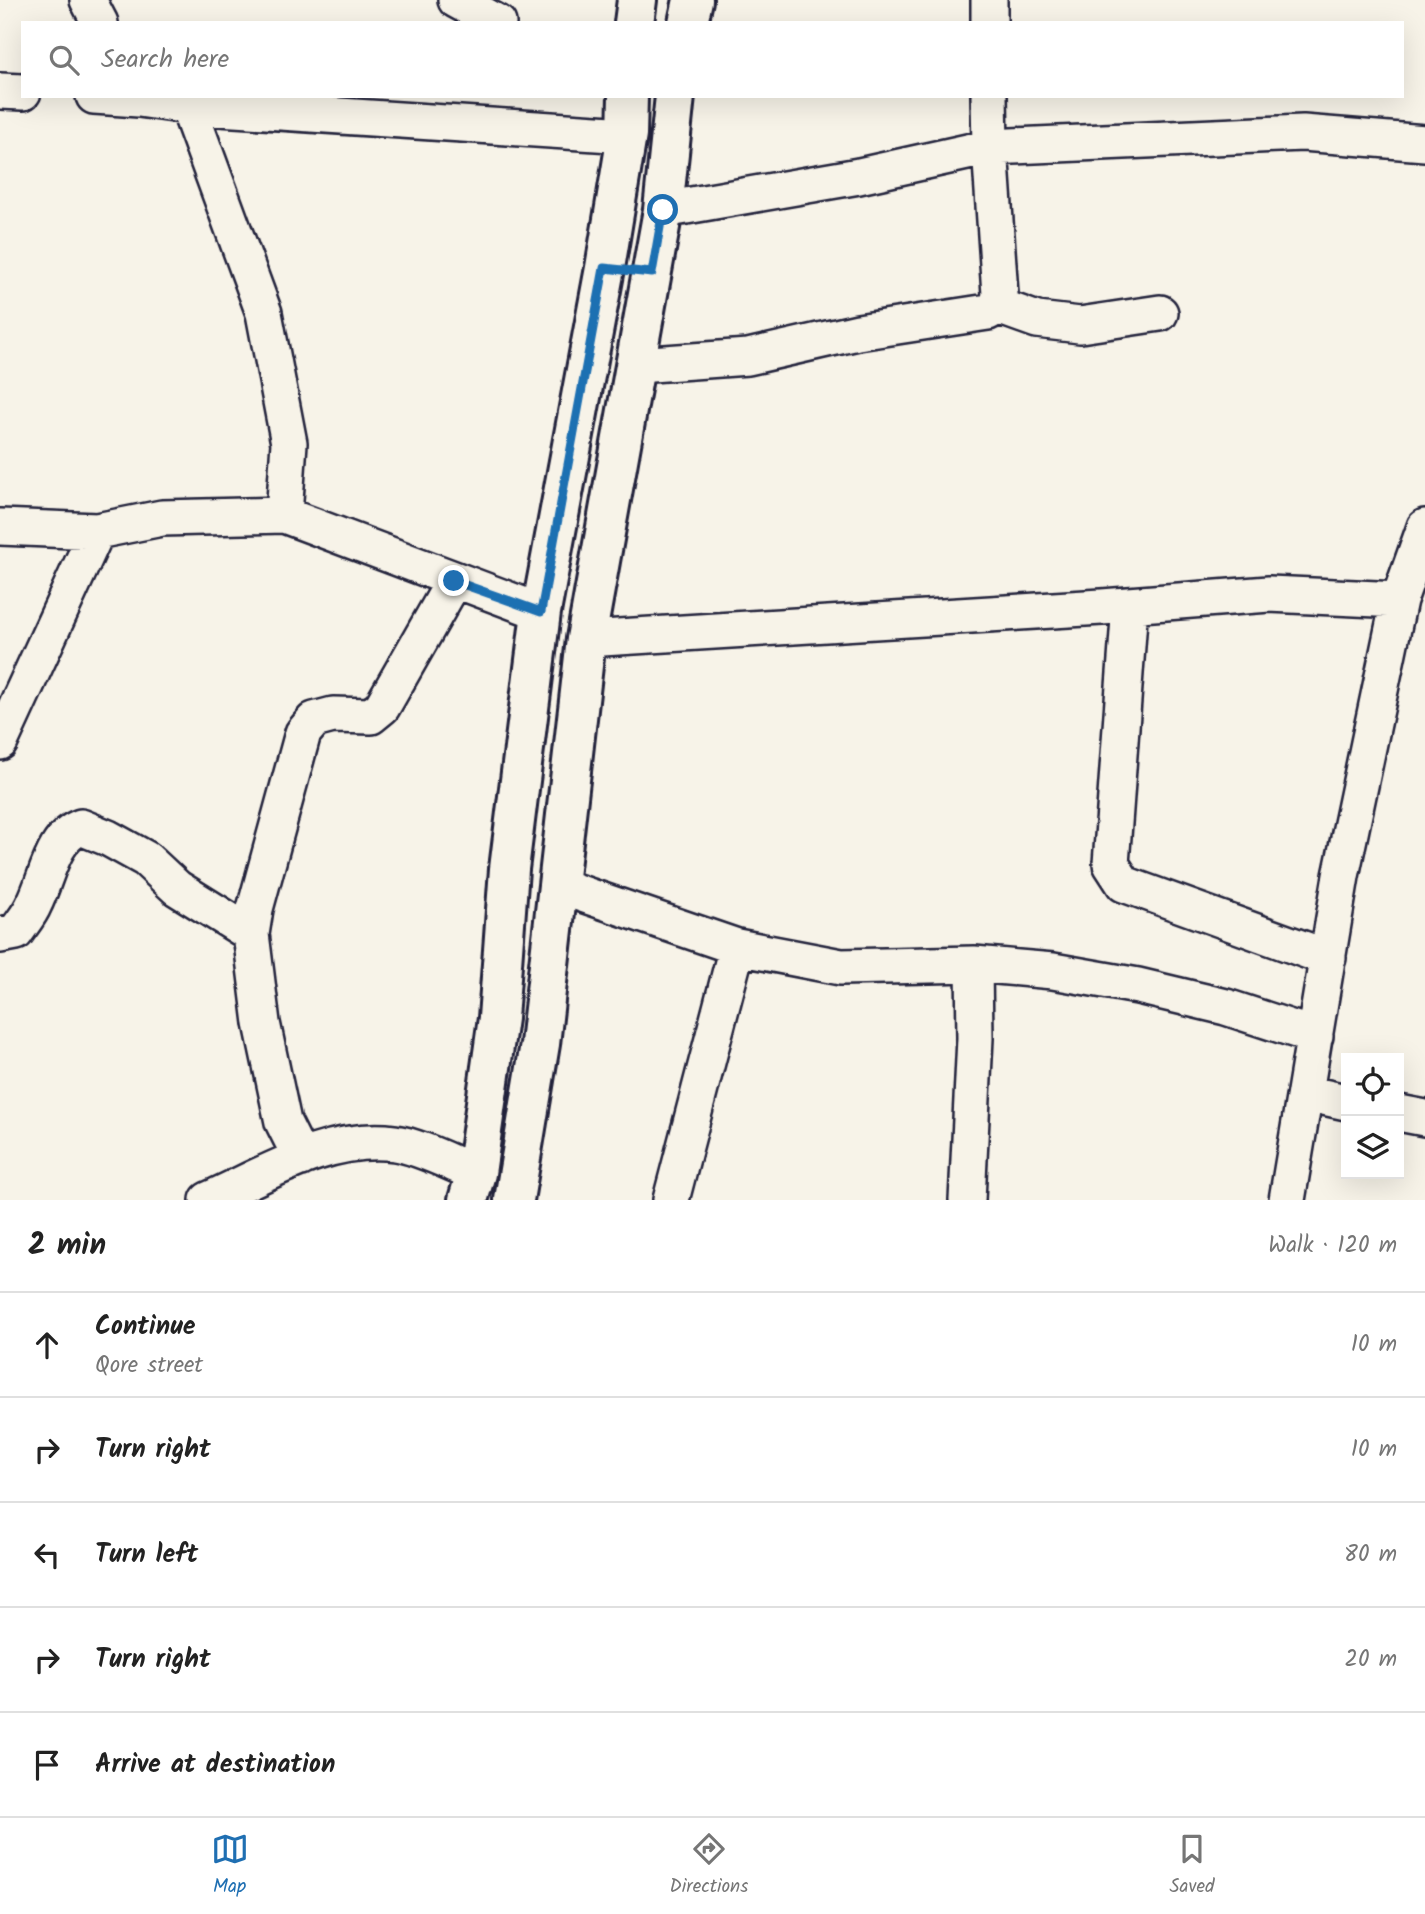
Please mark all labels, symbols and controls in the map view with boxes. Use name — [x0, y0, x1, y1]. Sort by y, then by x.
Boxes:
search box — [21, 21, 1404, 98]
text: Search here — [101, 39, 229, 81]
icon: search — [45, 41, 83, 79]
route start — [647, 194, 678, 225]
route end — [438, 565, 469, 596]
map controls — [1341, 1053, 1404, 1179]
button: locate — [1341, 1053, 1404, 1116]
button: layers — [1341, 1116, 1404, 1179]
text: 2 min — [28, 1222, 106, 1270]
text: Walk · 120 m — [1268, 1228, 1397, 1264]
text: Continue — [95, 1306, 196, 1348]
icon: ahead — [28, 1326, 66, 1364]
text: 10 m — [1351, 1327, 1397, 1363]
text: Qore street — [95, 1348, 203, 1384]
text: Turn right — [95, 1429, 211, 1471]
icon: right — [28, 1431, 66, 1469]
text: 10 m — [1351, 1432, 1397, 1468]
text: Turn left — [95, 1534, 198, 1576]
icon: left — [28, 1536, 66, 1574]
text: 80 m — [1344, 1537, 1397, 1573]
text: Turn right — [95, 1639, 211, 1681]
icon: right — [28, 1641, 66, 1679]
text: 20 m — [1345, 1642, 1397, 1678]
text: Arrive at destination — [95, 1744, 335, 1786]
icon: arrive — [28, 1746, 66, 1784]
tab: Map — [211, 1830, 249, 1902]
tab: Directions — [670, 1830, 748, 1902]
tab: Saved — [1169, 1830, 1214, 1902]

